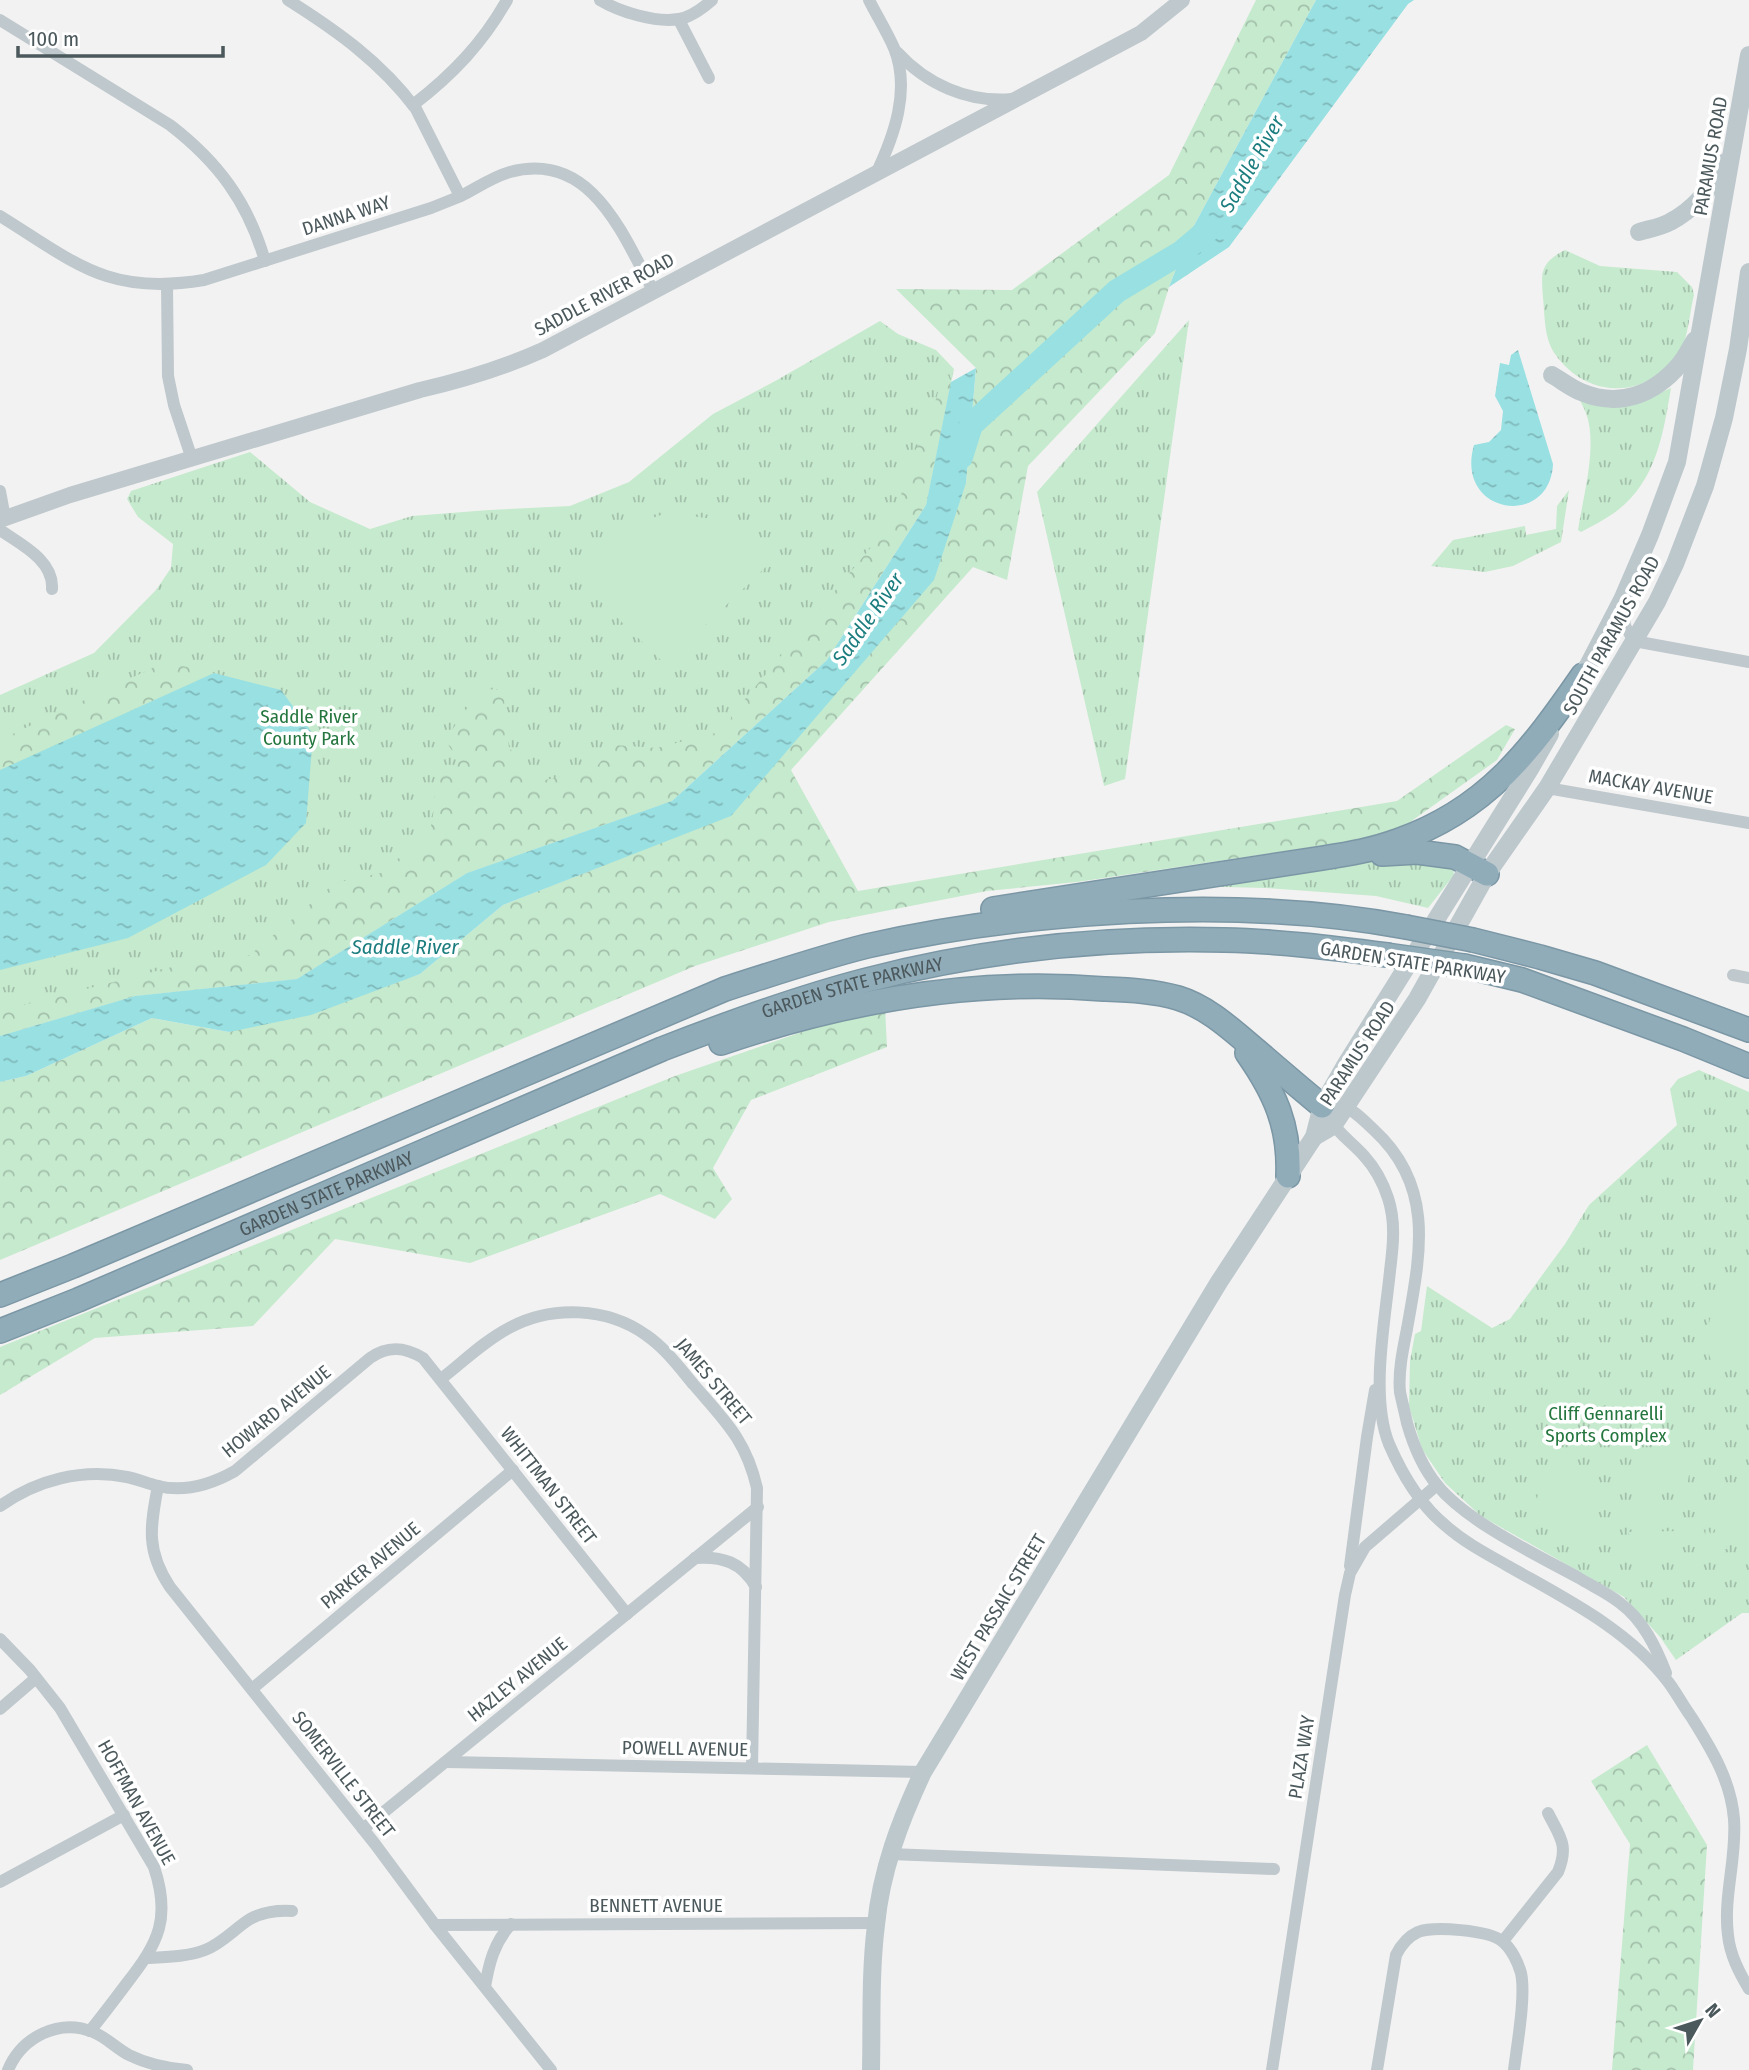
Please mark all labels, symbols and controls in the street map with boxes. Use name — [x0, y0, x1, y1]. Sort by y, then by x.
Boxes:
scale bar — [18, 14, 222, 58]
text: 100 m — [28, 26, 79, 52]
street label: PARAMUS ROAD — [1689, 95, 1732, 217]
water label: Saddle River — [1214, 111, 1290, 218]
street label: DANNA WAY — [299, 190, 394, 240]
street label: SADDLE RIVER ROAD — [530, 248, 678, 341]
street label: SOUTH PARAMUS ROAD — [1558, 552, 1665, 719]
water label: Saddle River — [826, 567, 910, 671]
park label: Saddle River County Park — [260, 705, 358, 750]
street label: MACKAY AVENUE — [1587, 764, 1715, 809]
water label: Saddle River — [351, 934, 459, 960]
street label: GARDEN STATE PARKWAY — [1319, 936, 1508, 989]
street label: GARDEN STATE PARKWAY — [759, 952, 946, 1023]
street label: PARAMUS ROAD — [1315, 996, 1400, 1110]
street label: GARDEN STATE PARKWAY — [236, 1146, 417, 1241]
street label: JAMES STREET — [671, 1333, 757, 1429]
street label: HOWARD AVENUE — [217, 1360, 335, 1462]
park label: Cliff Gennarelli Sports Complex — [1545, 1402, 1667, 1447]
street label: WHITTMAN STREET — [496, 1422, 602, 1549]
street label: PARKER AVENUE — [316, 1517, 425, 1614]
street label: WEST PASSAIC STREET — [946, 1530, 1051, 1684]
street label: HAZLEY AVENUE — [463, 1632, 572, 1727]
street label: SOMERVILLE STREET — [287, 1707, 400, 1842]
street label: PLAZA WAY — [1284, 1713, 1320, 1801]
street label: HOFFMAN AVENUE — [93, 1736, 180, 1869]
street label: POWELL AVENUE — [622, 1736, 748, 1761]
street label: BENNETT AVENUE — [589, 1894, 723, 1917]
north arrow — [1665, 1986, 1735, 2056]
text: N — [1700, 1999, 1725, 2022]

